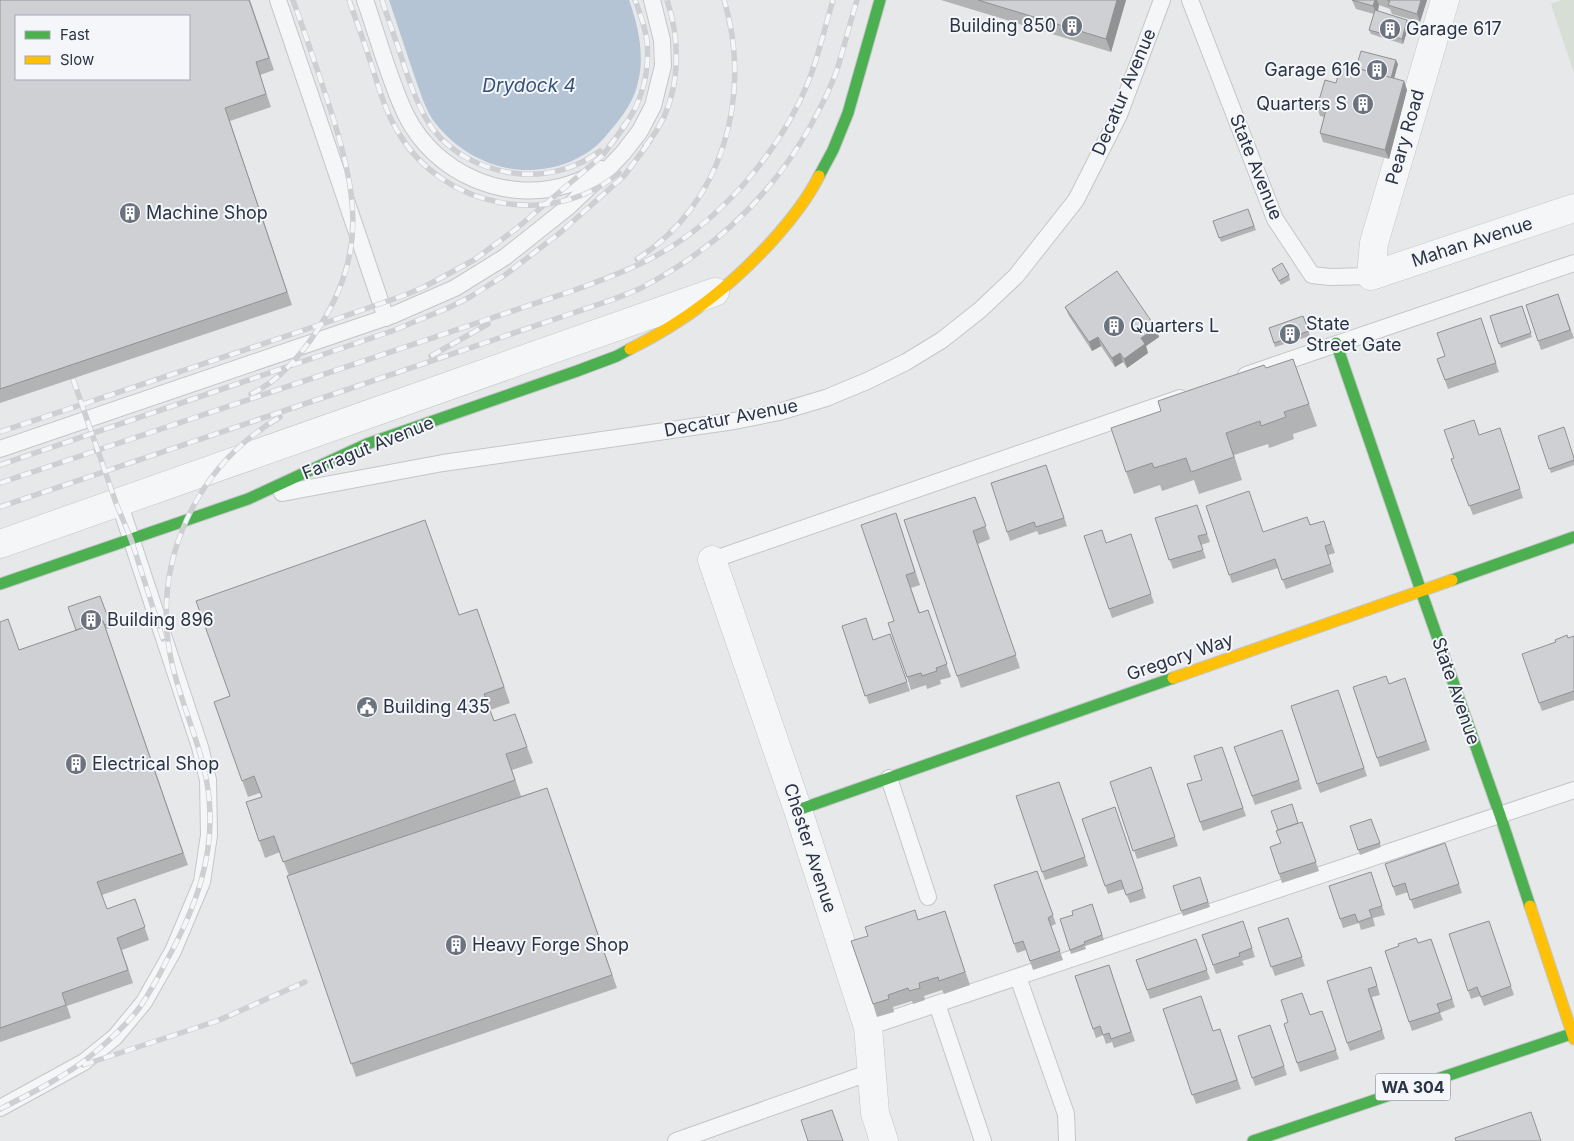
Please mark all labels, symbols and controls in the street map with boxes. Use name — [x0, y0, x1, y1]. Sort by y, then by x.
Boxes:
building icon: Building 850 — [1060, 14, 1084, 38]
legend — [15, 15, 190, 80]
place label: Building 850 — [949, 15, 1056, 36]
building icon: Garage 617 — [1378, 17, 1402, 41]
place label: Garage 617 — [1406, 18, 1502, 39]
text: Fast — [60, 25, 90, 44]
street label: Decatur Avenue — [1087, 25, 1160, 158]
text: Slow — [60, 50, 94, 69]
building icon: Garage 616 — [1365, 58, 1389, 82]
place label: Garage 616 — [1264, 59, 1361, 80]
water label: Drydock 4 — [482, 74, 576, 97]
street label: Peary Road — [1381, 87, 1428, 187]
building icon: Quarters S — [1351, 92, 1375, 116]
place label: Quarters S — [1256, 93, 1347, 114]
street label: State Avenue — [1226, 111, 1287, 223]
building icon: Machine Shop — [118, 201, 142, 225]
place label: Machine Shop — [146, 202, 268, 223]
street label: Mahan Avenue — [1409, 212, 1535, 271]
place label: State Street Gate — [1306, 313, 1402, 355]
building icon: Quarters L — [1102, 314, 1126, 338]
place label: Quarters L — [1130, 315, 1219, 336]
building icon: State Street Gate — [1278, 322, 1302, 346]
street label: Decatur Avenue — [662, 394, 799, 441]
street label: Farragut Avenue — [299, 412, 437, 484]
building icon: Building 896 — [79, 608, 103, 632]
place label: Building 896 — [107, 609, 214, 630]
street label: Gregory Way — [1124, 628, 1236, 685]
street label: State Avenue — [1428, 634, 1485, 747]
public building icon: Building 435 — [355, 695, 379, 719]
place label: Building 435 — [383, 696, 490, 717]
building icon: Electrical Shop — [64, 752, 88, 776]
place label: Electrical Shop — [92, 753, 219, 774]
street label: Chester Avenue — [780, 780, 841, 915]
building icon: Heavy Forge Shop — [444, 933, 468, 957]
place label: Heavy Forge Shop — [472, 934, 629, 955]
road number: WA 304 — [1376, 1074, 1450, 1100]

